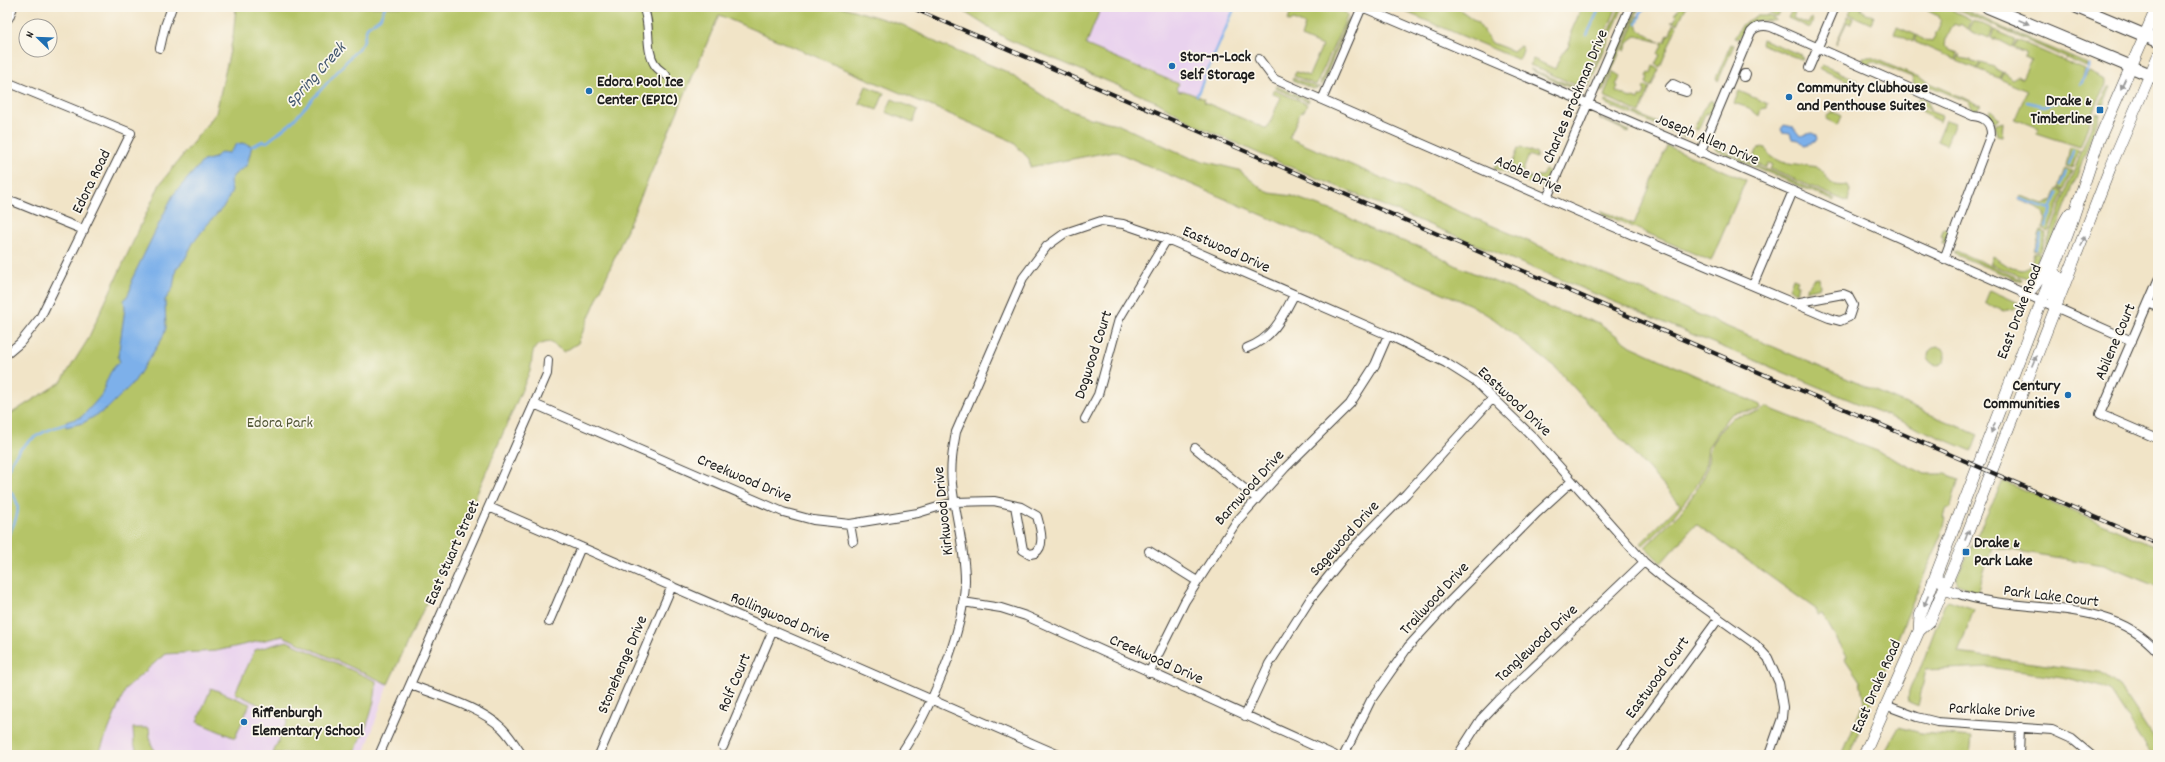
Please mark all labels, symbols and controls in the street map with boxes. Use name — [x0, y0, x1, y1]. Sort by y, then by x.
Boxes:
north arrow — [18, 18, 58, 58]
one-way arrow — [2019, 19, 2030, 25]
street label: Charles Brockman Drive — [1537, 26, 1615, 168]
text: N — [22, 29, 39, 41]
water label: Spring Creek — [281, 37, 354, 114]
place label: Stor-n-Lock Self Storage — [1180, 46, 1255, 87]
marker: Stor-n-Lock Self Storage — [1167, 61, 1177, 71]
place label: Edora Pool Ice Center (EPIC) — [597, 71, 683, 112]
place label: Community Clubhouse and Penthouse Suites — [1797, 77, 1928, 118]
one-way arrow — [2120, 78, 2126, 89]
marker: Edora Pool Ice Center (EPIC) — [584, 86, 594, 96]
place label: Drake & Timberline — [2031, 90, 2092, 131]
marker: Community Clubhouse and Penthouse Suites — [1784, 92, 1794, 102]
marker: Drake & Timberline — [2095, 105, 2105, 115]
street label: Joseph Allen Drive — [1652, 108, 1762, 172]
street label: Edora Road — [67, 146, 117, 218]
street label: Adobe Drive — [1491, 150, 1565, 200]
street label: Eastwood Drive — [1178, 220, 1274, 280]
one-way arrow — [2080, 234, 2086, 246]
street label: East Drake Road — [1991, 261, 2049, 363]
street label: Abilene Court — [2090, 300, 2143, 384]
street label: Dogwood Court — [1069, 308, 1119, 402]
one-way arrow — [2032, 355, 2038, 367]
street label: Eastwood Drive — [1472, 362, 1556, 442]
place label: Century Communities — [1983, 375, 2062, 416]
marker: Century Communities — [2063, 390, 2073, 400]
park label: Edora Park — [247, 412, 313, 435]
one-way arrow — [1990, 422, 1996, 434]
street label: Barnwood Drive — [1210, 445, 1290, 531]
street label: Creekwood Drive — [693, 449, 795, 509]
street label: Kirkwood Drive — [928, 465, 960, 557]
street label: Sagewood Drive — [1305, 496, 1385, 582]
street label: East Stuart Street — [420, 497, 486, 609]
one-way arrow — [1964, 528, 1970, 540]
place label: Drake & Park Lake — [1974, 532, 2033, 573]
marker: Drake & Park Lake — [1961, 547, 1971, 557]
street label: Trailwood Drive — [1395, 557, 1475, 641]
street label: Park Lake Court — [2002, 580, 2100, 614]
street label: Rollingwood Drive — [727, 587, 833, 649]
one-way arrow — [1923, 596, 1929, 608]
street label: Tanglewood Drive — [1491, 600, 1583, 688]
street label: Stonehenge Drive — [592, 612, 654, 718]
street label: Creekwood Drive — [1105, 629, 1207, 691]
street label: Eastwood Court — [1620, 632, 1696, 724]
street label: East Drake Road — [1846, 637, 1908, 737]
street label: Rolf Court — [712, 650, 758, 716]
street label: Parklake Drive — [1948, 697, 2036, 725]
place label: Riffenburgh Elementary School — [252, 702, 364, 743]
marker: Riffenburgh Elementary School — [239, 717, 249, 727]

